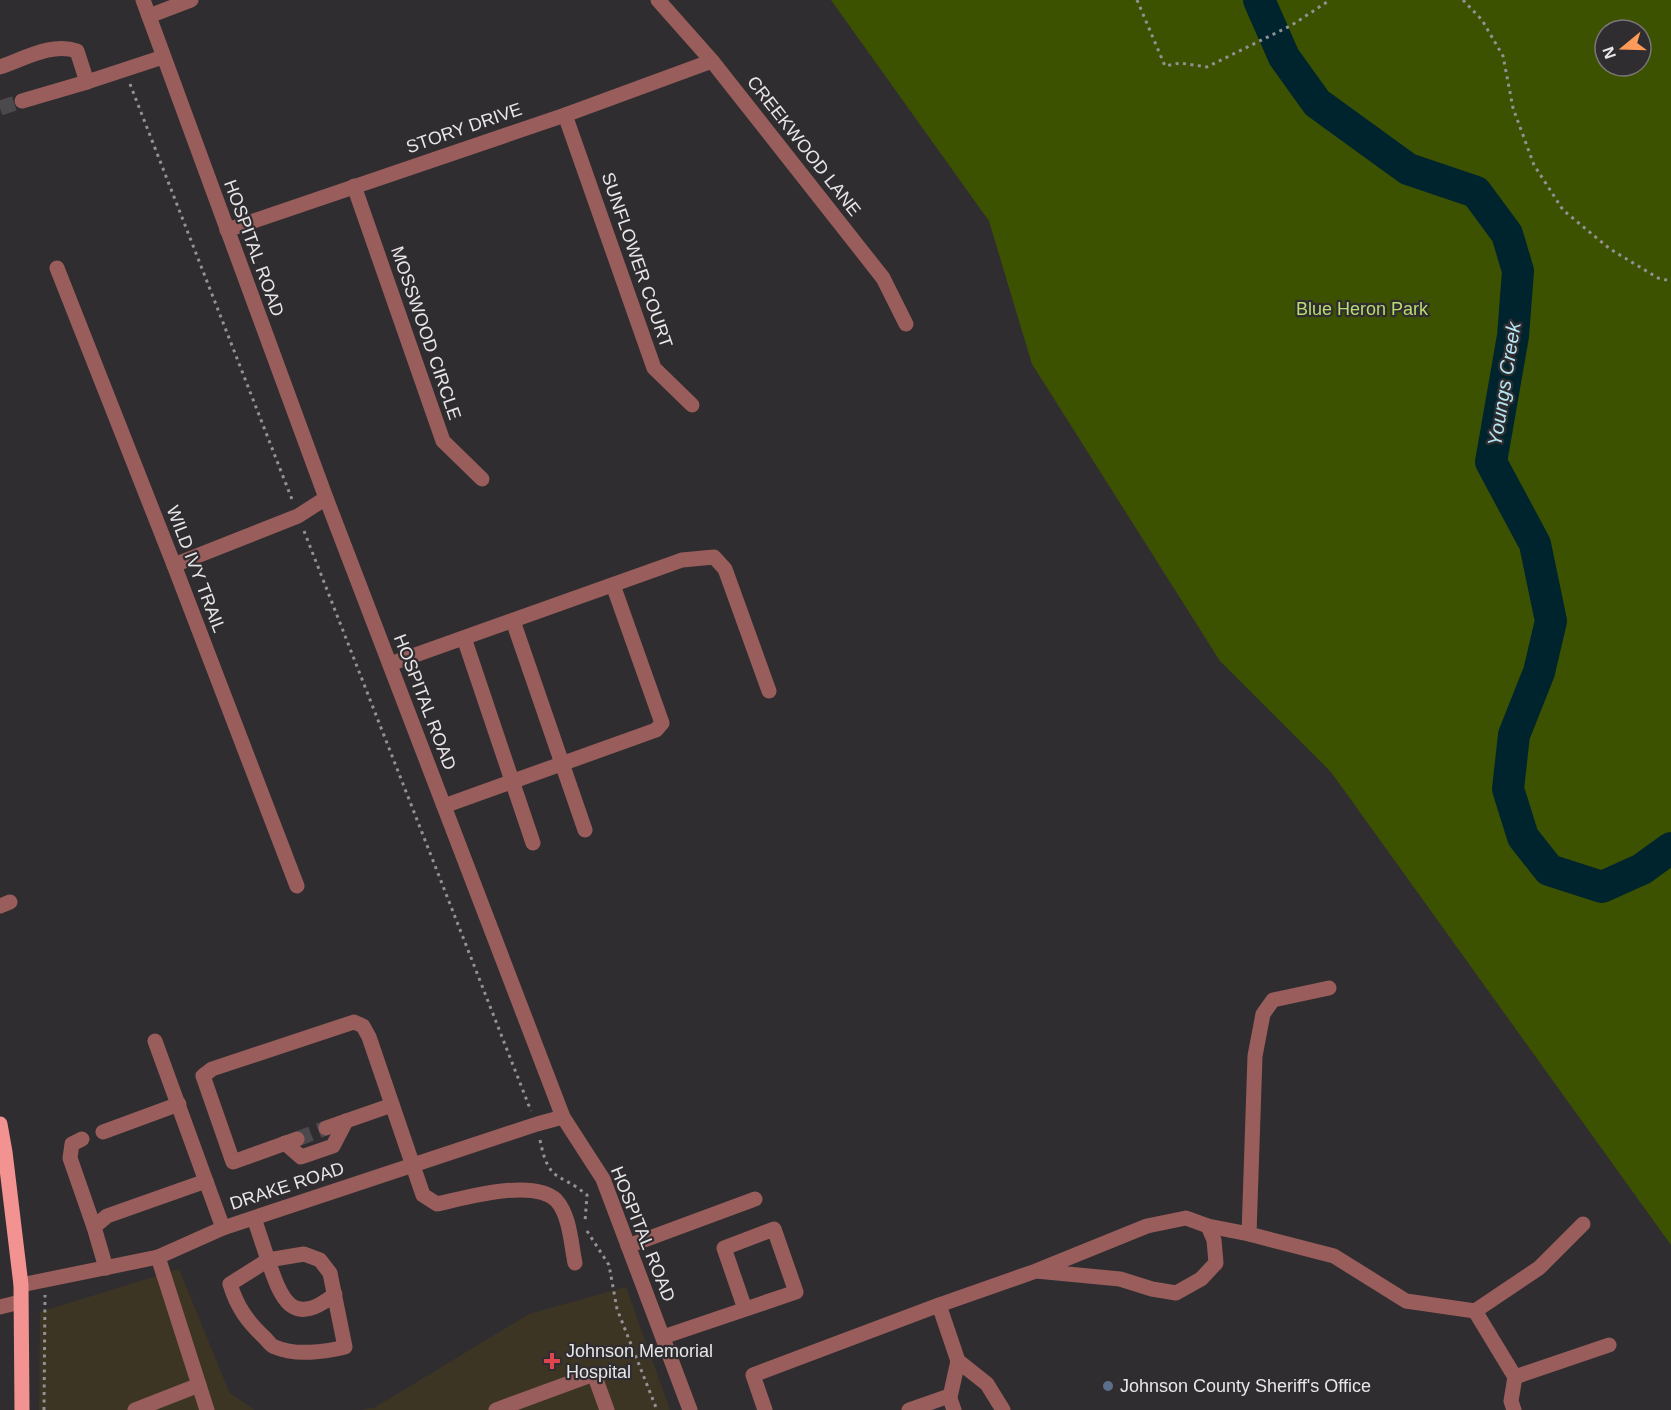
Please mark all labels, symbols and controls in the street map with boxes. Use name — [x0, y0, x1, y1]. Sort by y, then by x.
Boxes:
north arrow — [1593, 18, 1653, 78]
text: N — [1599, 44, 1619, 61]
street label: CREEKWOOD LANE — [743, 72, 865, 220]
street label: STORY DRIVE — [404, 99, 524, 157]
street label: SUNFLOWER COURT — [598, 170, 676, 350]
street label: HOSPITAL ROAD — [220, 177, 288, 319]
street label: MOSSWOOD CIRCLE — [387, 244, 465, 422]
park label: Blue Heron Park — [1296, 299, 1429, 319]
water label: Youngs Creek — [1483, 319, 1525, 448]
street label: WILD IVY TRAIL — [163, 503, 229, 635]
street label: HOSPITAL ROAD — [390, 631, 460, 773]
street label: DRAKE ROAD — [227, 1158, 347, 1214]
street label: HOSPITAL ROAD — [607, 1163, 679, 1305]
place label: Johnson Memorial Hospital — [566, 1341, 713, 1382]
marker: Johnson Memorial Hospital — [543, 1352, 561, 1370]
place label: Johnson County Sheriff's Office — [1120, 1376, 1371, 1396]
marker: Johnson County Sheriff's Office — [1101, 1379, 1115, 1393]

